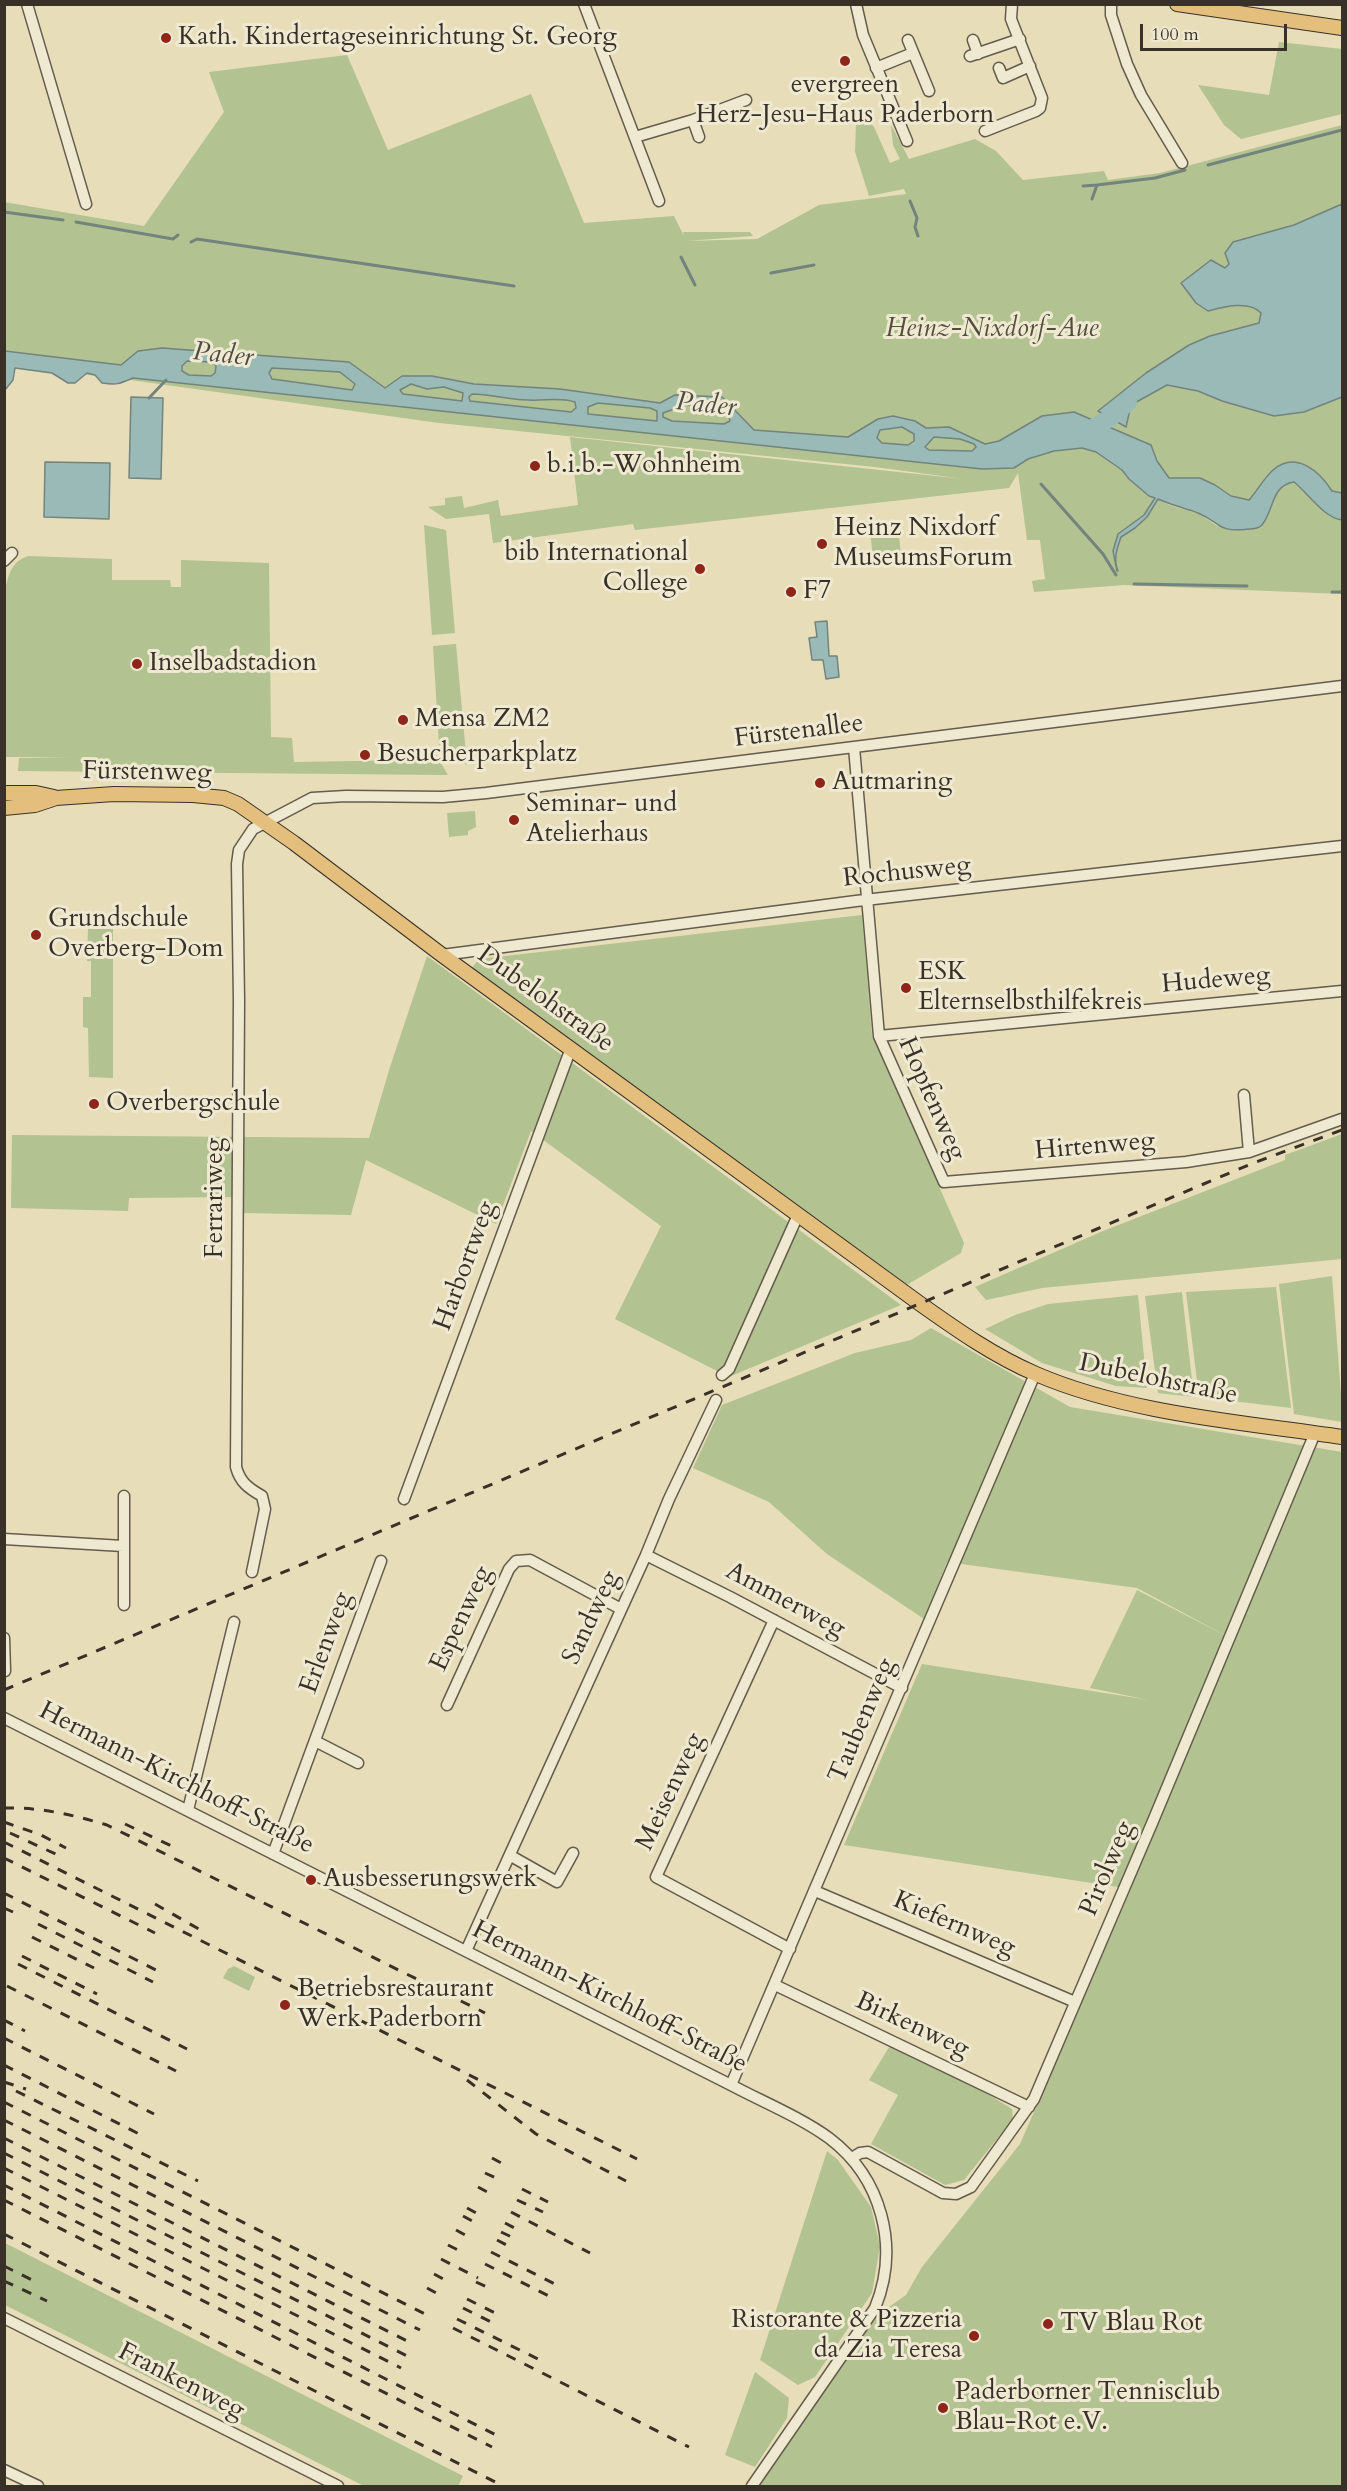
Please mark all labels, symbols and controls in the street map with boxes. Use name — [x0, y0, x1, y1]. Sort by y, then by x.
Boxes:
scale bar — [1143, 12, 1290, 50]
place label: Kath. Kindertageseinrichtung St. Georg — [178, 22, 617, 54]
text: 100 m — [1151, 22, 1199, 47]
marker: Kath. Kindertageseinrichtung St. Georg — [159, 31, 173, 45]
marker: evergreen Herz-Jesu-Haus Paderborn — [838, 54, 852, 68]
place label: evergreen Herz-Jesu-Haus Paderborn — [696, 70, 994, 132]
park label: Heinz-Nixdorf-Aue — [885, 314, 1099, 346]
water label: Pader — [191, 337, 255, 375]
water label: Pader — [674, 387, 738, 425]
place label: b.i.b.-Wohnheim — [547, 450, 741, 482]
marker: b.i.b.-Wohnheim — [528, 459, 542, 473]
place label: Heinz Nixdorf MuseumsForum — [834, 513, 1013, 574]
marker: Heinz Nixdorf MuseumsForum — [815, 537, 829, 551]
place label: bib International College — [504, 538, 688, 600]
marker: bib International College — [693, 562, 707, 576]
place label: F7 — [803, 576, 831, 608]
marker: F7 — [784, 585, 798, 599]
place label: Inselbadstadion — [149, 648, 317, 680]
marker: Inselbadstadion — [130, 657, 144, 671]
place label: Mensa ZM2 — [415, 704, 549, 736]
street label: Fürstenallee — [733, 709, 865, 755]
marker: Mensa ZM2 — [396, 713, 410, 727]
place label: Besucherparkplatz — [377, 739, 577, 771]
marker: Besucherparkplatz — [358, 748, 372, 762]
street label: Fürstenweg — [82, 756, 212, 790]
place label: Autmaring — [832, 767, 952, 799]
marker: Autmaring — [813, 776, 827, 790]
place label: Seminar- und Atelierhaus — [526, 789, 677, 850]
marker: Seminar- und Atelierhaus — [507, 813, 521, 827]
street label: Rochusweg — [842, 851, 972, 895]
place label: Grundschule Overberg-Dom — [48, 904, 223, 966]
marker: Grundschule Overberg-Dom — [29, 928, 43, 942]
street label: Dubelohstraße — [471, 940, 619, 1060]
place label: ESK Elternselbsthilfekreis — [918, 957, 1142, 1018]
street label: Hudeweg — [1160, 961, 1272, 1001]
marker: ESK Elternselbsthilfekreis — [899, 981, 913, 995]
street label: Hopfenweg — [890, 1033, 972, 1165]
place label: Overbergschule — [106, 1088, 280, 1120]
marker: Overbergschule — [87, 1097, 101, 1111]
street label: Hirtenweg — [1034, 1126, 1156, 1168]
street label: Ferrariweg — [200, 1138, 232, 1258]
street label: Harbortweg — [428, 1197, 504, 1335]
street label: Dubelohstraße — [1076, 1348, 1240, 1412]
street label: Ammerweg — [720, 1556, 850, 1646]
street label: Espenweg — [424, 1561, 500, 1677]
street label: Sandweg — [557, 1566, 627, 1670]
street label: Erlenweg — [294, 1588, 360, 1698]
street label: Taubenweg — [823, 1654, 903, 1788]
street label: Hermann-Kirchhoff-Straße — [33, 1696, 319, 1862]
street label: Meisenweg — [630, 1728, 712, 1856]
street label: Pirolweg — [1074, 1817, 1142, 1921]
place label: Ausbesserungswerk — [323, 1864, 537, 1896]
marker: Ausbesserungswerk — [304, 1873, 318, 1887]
street label: Kiefernweg — [888, 1885, 1020, 1965]
street label: Hermann-Kirchhoff-Straße — [466, 1915, 752, 2081]
place label: Betriebsrestaurant Werk Paderborn — [297, 1974, 493, 2036]
street label: Birkenweg — [850, 1986, 974, 2066]
marker: Betriebsrestaurant Werk Paderborn — [278, 1998, 292, 2012]
place label: Ristorante & Pizzeria da Zia Teresa — [731, 2305, 962, 2366]
place label: TV Blau Rot — [1060, 2308, 1202, 2340]
marker: TV Blau Rot — [1041, 2317, 1055, 2331]
marker: Ristorante & Pizzeria da Zia Teresa — [967, 2329, 981, 2343]
street label: Frankenweg — [112, 2337, 250, 2427]
place label: Paderborner Tennisclub Blau-Rot e.V. — [955, 2377, 1220, 2438]
marker: Paderborner Tennisclub Blau-Rot e.V. — [936, 2401, 950, 2415]

